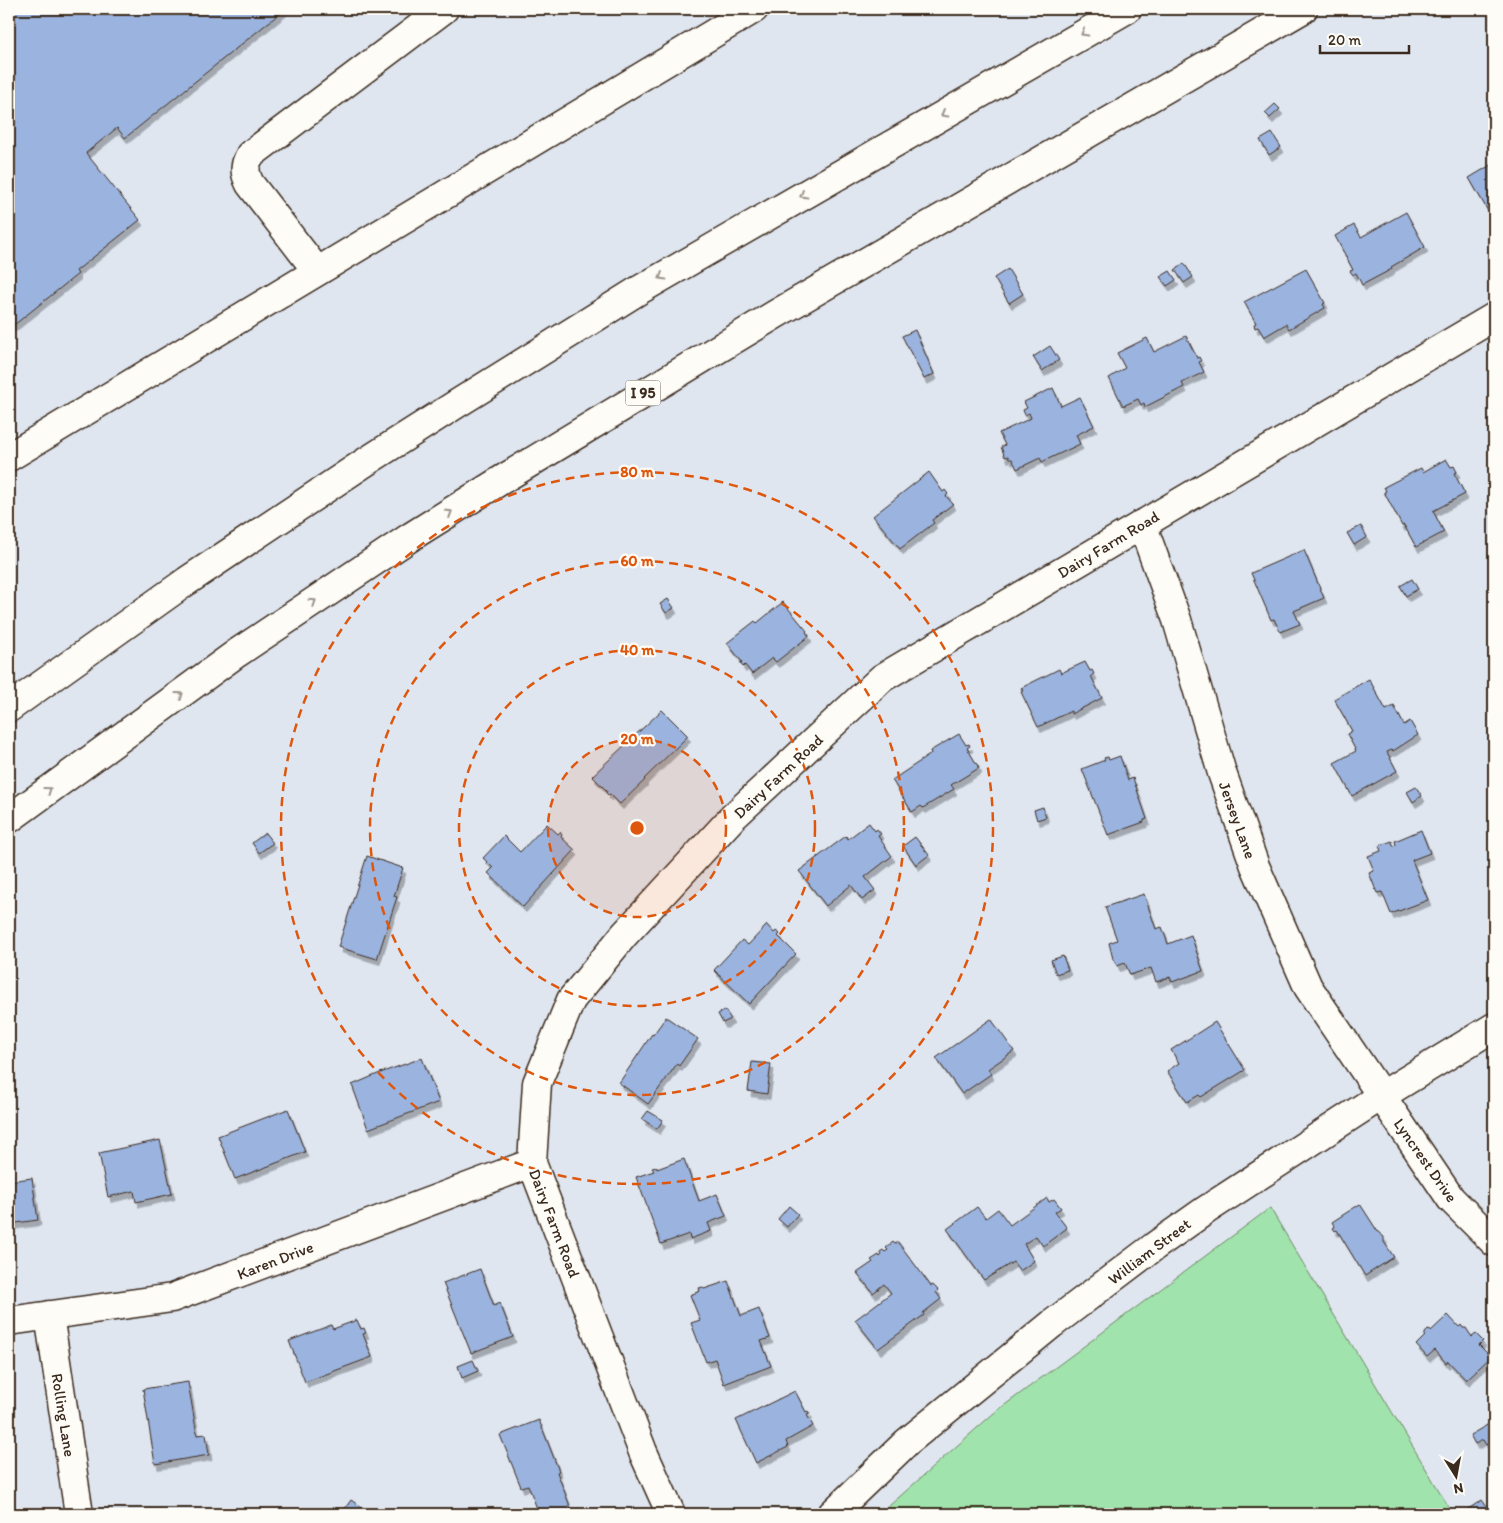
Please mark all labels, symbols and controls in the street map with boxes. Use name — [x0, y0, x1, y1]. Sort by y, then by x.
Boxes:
scale bar — [1320, 22, 1409, 54]
one-way arrow — [1081, 27, 1090, 37]
text: 20 m — [1328, 31, 1362, 49]
one-way arrow — [940, 108, 949, 118]
one-way arrow — [799, 189, 808, 199]
one-way arrow — [659, 271, 668, 281]
road number: I 95 — [626, 380, 660, 406]
text: 80 m — [620, 463, 654, 481]
street label: Dairy Farm Road — [1054, 506, 1163, 582]
one-way arrow — [443, 510, 453, 519]
text: 60 m — [620, 552, 654, 570]
one-way arrow — [307, 599, 317, 608]
text: 40 m — [620, 641, 655, 659]
one-way arrow — [174, 691, 183, 701]
text: 20 m — [620, 730, 654, 748]
street label: Dairy Farm Road — [730, 730, 827, 823]
street label: Jersey Lane — [1215, 779, 1260, 861]
one-way arrow — [42, 787, 52, 796]
centre of rings — [628, 819, 646, 837]
street label: Lyncrest Drive — [1390, 1115, 1462, 1206]
street label: Dairy Farm Road — [525, 1166, 584, 1281]
street label: William Street — [1104, 1214, 1194, 1289]
street label: Karen Drive — [234, 1237, 316, 1284]
street label: Rolling Lane — [48, 1372, 79, 1458]
north arrow — [1430, 1450, 1480, 1500]
text: N — [1452, 1479, 1465, 1498]

